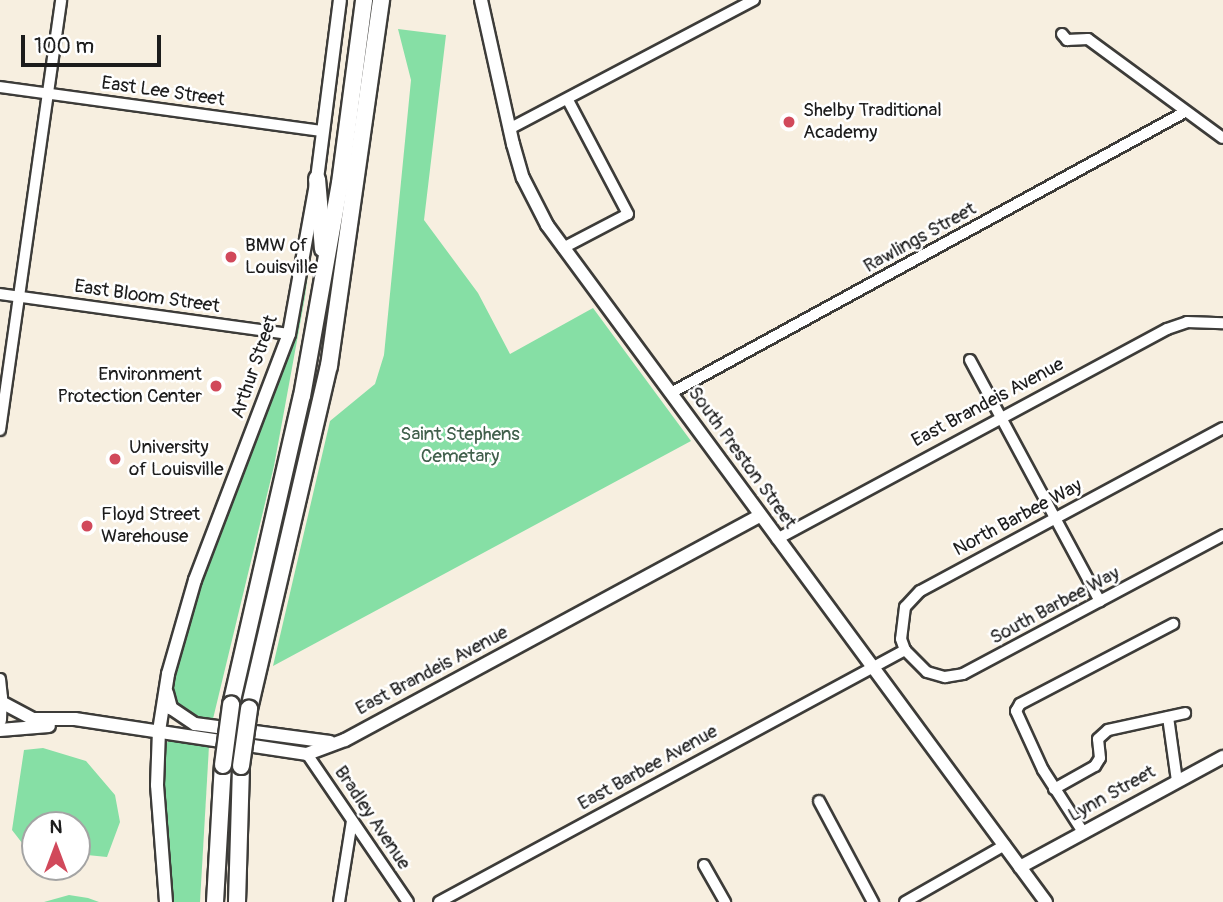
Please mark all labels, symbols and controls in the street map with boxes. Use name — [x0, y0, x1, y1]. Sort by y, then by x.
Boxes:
scale bar — [24, 21, 164, 65]
text: 100 m — [34, 33, 94, 60]
street label: East Lee Street — [100, 72, 226, 112]
place label: Shelby Traditional Academy — [803, 100, 942, 144]
marker: Shelby Traditional Academy — [781, 114, 797, 130]
street label: Rawlings Street — [860, 198, 980, 278]
place label: BMW of Louisville — [245, 235, 318, 279]
marker: BMW of Louisville — [223, 249, 239, 265]
street label: East Bloom Street — [73, 276, 221, 318]
street label: Arthur Street — [227, 312, 283, 422]
street label: East Brandeis Avenue — [908, 353, 1068, 453]
place label: Environment Protection Center — [58, 364, 202, 408]
marker: Environment Protection Center — [208, 378, 224, 394]
street label: South Preston Street — [683, 383, 801, 533]
park label: Saint Stephens Cemetary — [400, 424, 520, 468]
place label: University of Louisville — [129, 437, 224, 481]
marker: University of Louisville — [107, 451, 123, 467]
street label: North Barbee Way — [950, 475, 1086, 561]
place label: Floyd Street Warehouse — [101, 504, 200, 548]
marker: Floyd Street Warehouse — [79, 518, 95, 534]
street label: South Barbee Way — [986, 562, 1124, 650]
street label: East Brandeis Avenue — [352, 621, 512, 721]
street label: East Barbee Avenue — [574, 720, 722, 816]
street label: Lynn Street — [1064, 761, 1160, 827]
street label: Bradley Avenue — [329, 762, 415, 874]
north arrow — [21, 811, 91, 881]
text: N — [50, 815, 62, 839]

